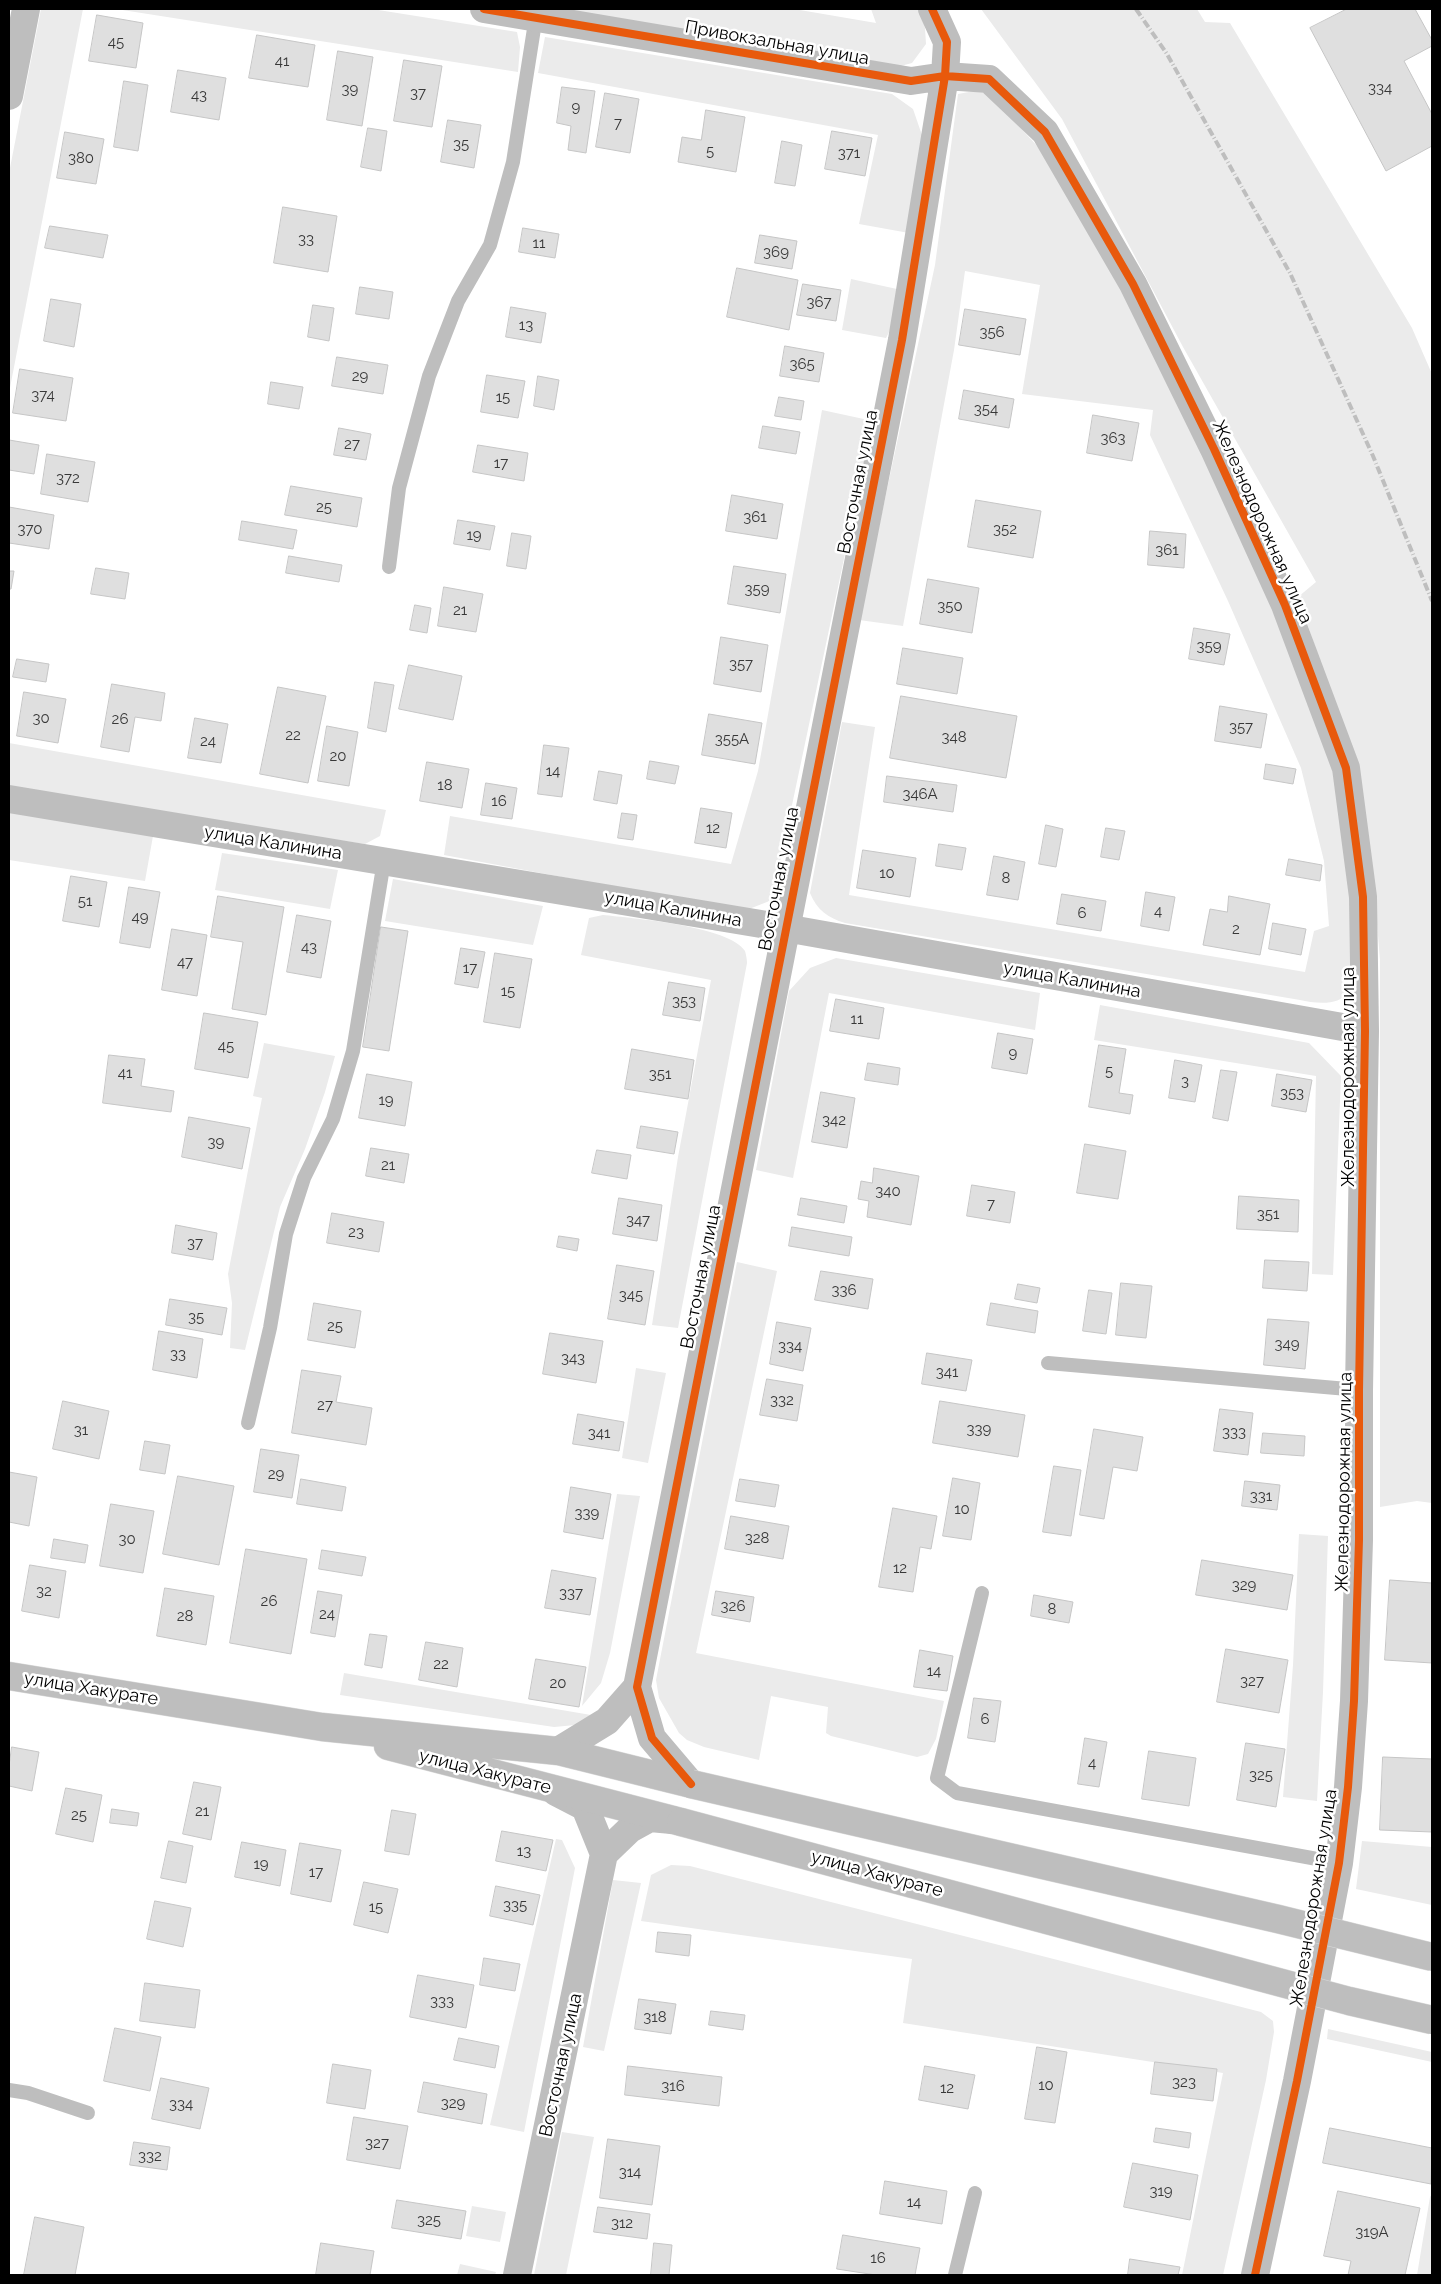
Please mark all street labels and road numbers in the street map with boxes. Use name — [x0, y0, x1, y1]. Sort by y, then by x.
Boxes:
street label: Привокзальная улица — [683, 16, 871, 70]
street label: Восточная улица — [833, 408, 883, 556]
street label: Железнодорожная улица — [1207, 417, 1317, 627]
street label: Восточная улица — [754, 805, 804, 953]
street label: улица Калинина — [203, 821, 343, 865]
street label: улица Калинина — [603, 886, 743, 932]
street label: улица Калинина — [1002, 957, 1142, 1003]
street label: Железнодорожная улица — [1338, 967, 1360, 1187]
street label: Восточная улица — [676, 1203, 726, 1351]
street label: Железнодорожная улица — [1331, 1372, 1357, 1592]
street label: улица Хакурате — [22, 1668, 160, 1710]
street label: улица Хакурате — [417, 1745, 553, 1799]
street label: Железнодорожная улица — [1286, 1787, 1342, 2009]
street label: улица Хакурате — [809, 1846, 945, 1902]
street label: Восточная улица — [535, 1991, 587, 2139]

